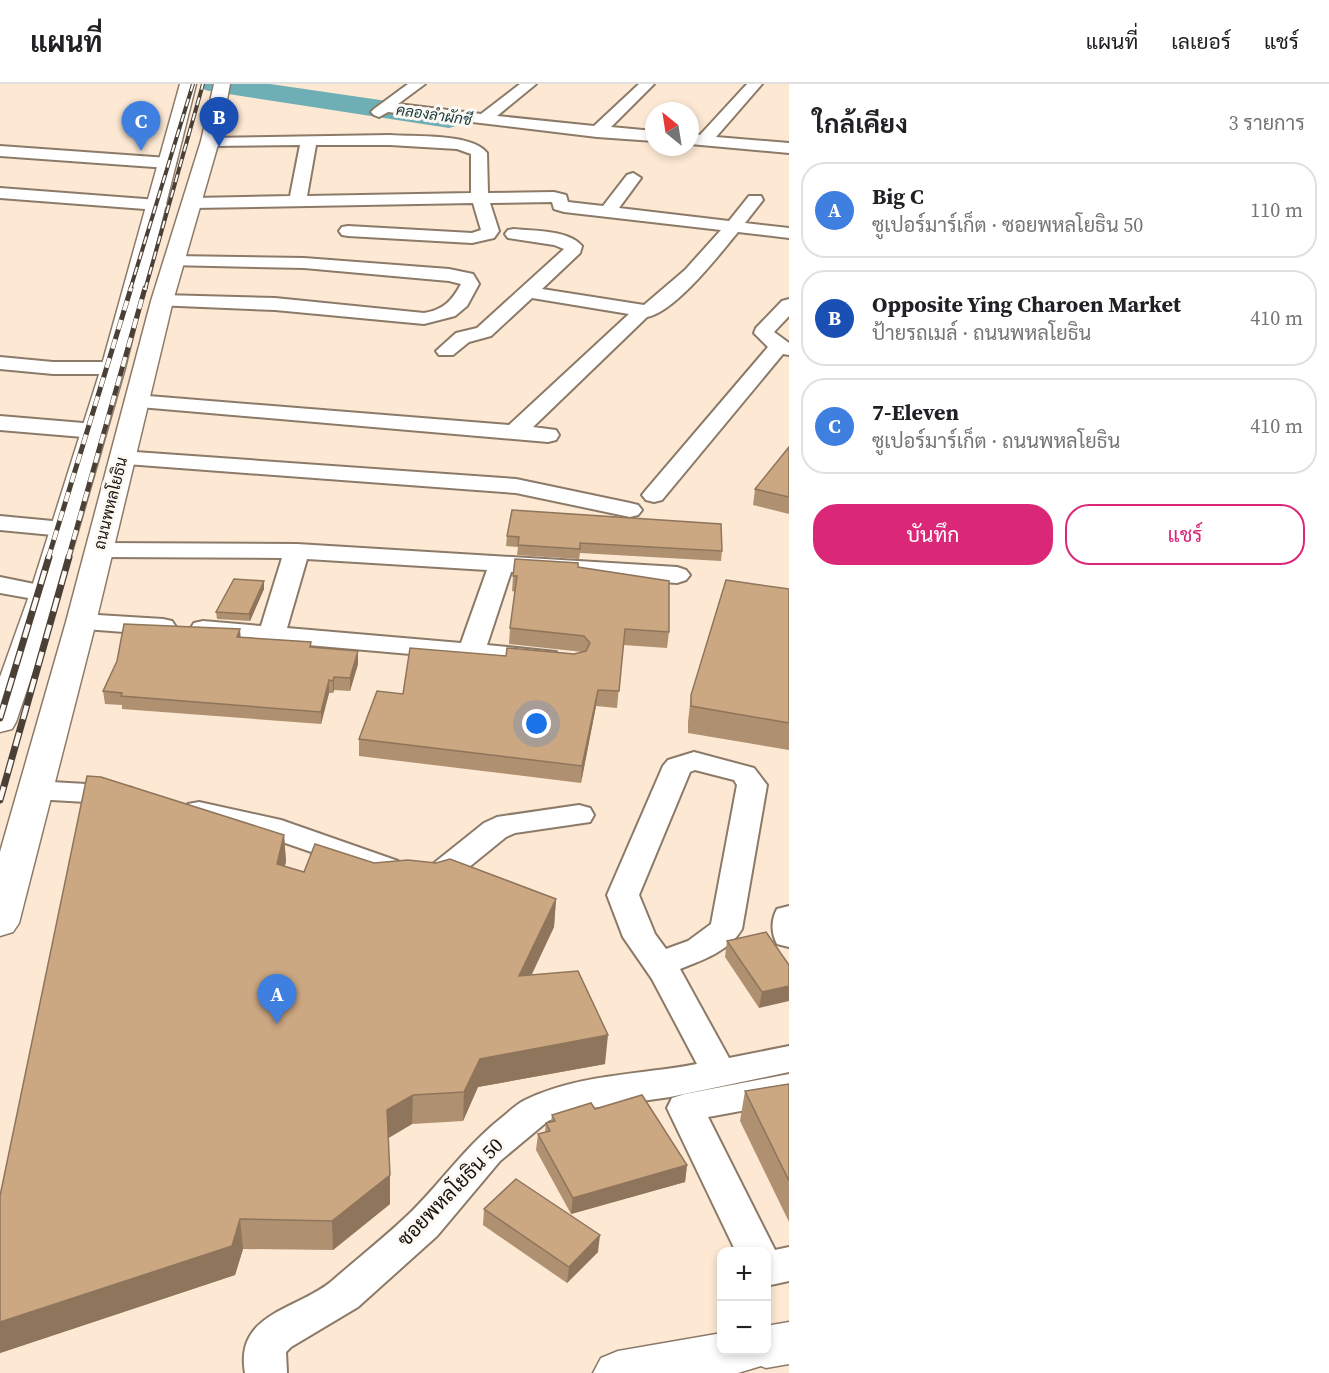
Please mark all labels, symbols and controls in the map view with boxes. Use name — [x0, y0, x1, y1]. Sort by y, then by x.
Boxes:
text: แผนที่ — [30, 23, 103, 61]
text: แผนที่ — [1086, 27, 1138, 56]
text: เลเยอร์ — [1171, 27, 1231, 56]
text: แชร์ — [1264, 27, 1299, 56]
pin: B — [200, 98, 238, 147]
water label: คลองลำผักชี — [395, 99, 474, 130]
pin: C — [122, 101, 160, 151]
north arrow — [645, 102, 699, 156]
text: ใกล้เคียง — [813, 106, 908, 142]
text: 3 รายการ — [1229, 109, 1305, 137]
text: Big C — [872, 181, 924, 211]
text: A — [828, 196, 841, 224]
text: 110 m — [1250, 196, 1303, 224]
text: ซูเปอร์มาร์เก็ต · ซอยพหลโยธิน 50 — [872, 211, 1143, 239]
text: Opposite Ying Charoen Market — [872, 289, 1181, 319]
text: B — [828, 304, 841, 332]
text: 410 m — [1250, 304, 1303, 332]
text: ป้ายรถเมล์ · ถนนพหลโยธิน — [872, 319, 1091, 347]
text: 7-Eleven — [872, 397, 959, 427]
text: C — [828, 412, 841, 440]
text: 410 m — [1250, 412, 1303, 440]
text: ซูเปอร์มาร์เก็ต · ถนนพหลโยธิน — [872, 427, 1120, 455]
street label: ถนนพหลโยธิน — [88, 454, 132, 552]
button: บันทึก — [813, 504, 1053, 565]
button: แชร์ — [1065, 504, 1305, 565]
your location — [522, 709, 551, 738]
pin: A — [258, 974, 296, 1024]
street label: ซอยพหลโยธิน 50 — [391, 1131, 509, 1253]
map controls — [717, 1247, 771, 1355]
button: + — [717, 1247, 771, 1301]
button: − — [717, 1301, 771, 1355]

